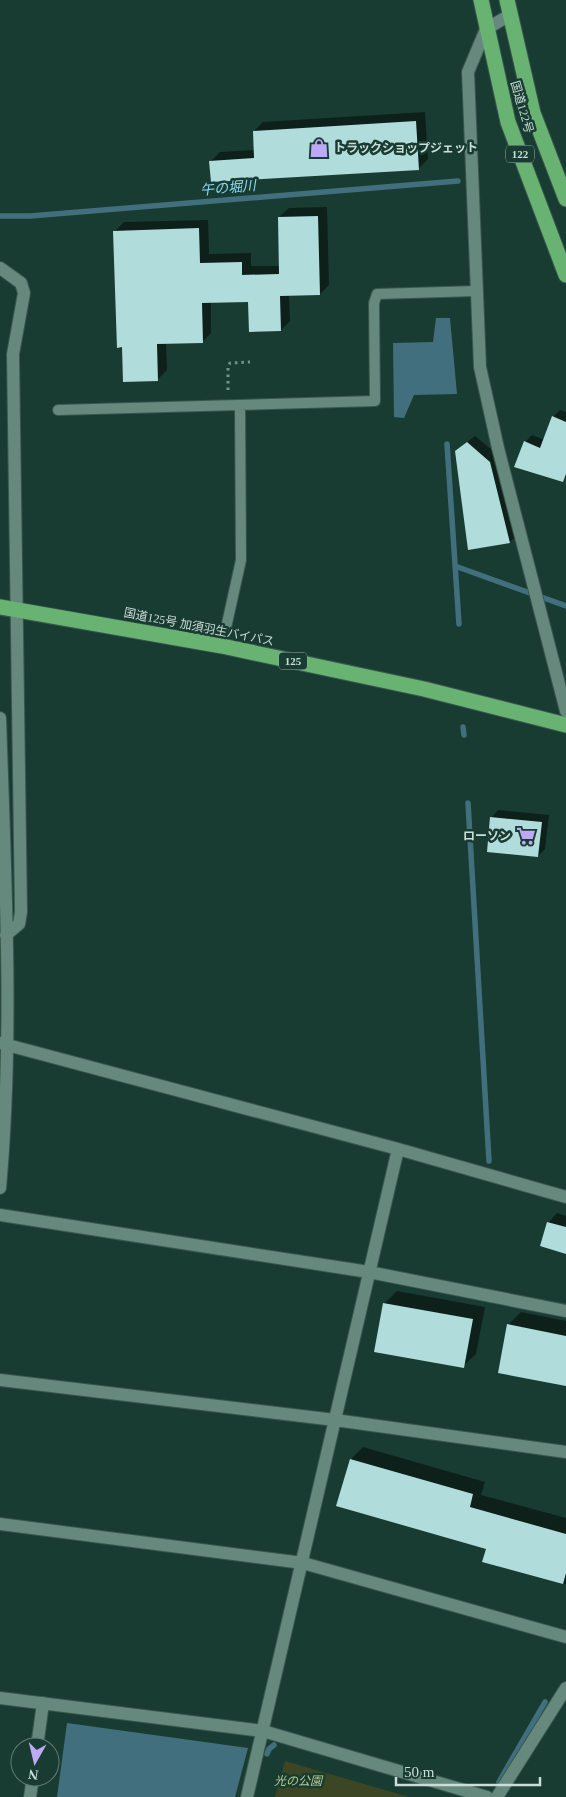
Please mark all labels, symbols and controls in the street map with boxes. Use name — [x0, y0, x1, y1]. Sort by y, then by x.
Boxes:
street label: 国道122号 — [508, 79, 536, 135]
shop icon: トラックショップジェット — [308, 137, 330, 159]
place label: トラックショップジェット — [334, 141, 478, 155]
road number: 122 — [506, 146, 534, 162]
water label: 午の堀川 — [199, 178, 259, 198]
street label: 国道125号 加須羽生バイパス — [123, 606, 275, 648]
road number: 125 — [279, 652, 307, 669]
supermarket icon: ローソン — [515, 825, 537, 847]
place label: ローソン — [463, 829, 511, 843]
north arrow — [10, 1737, 60, 1787]
scale bar — [396, 1754, 540, 1786]
text: 50 m — [404, 1764, 435, 1780]
text: N — [27, 1766, 39, 1783]
park label: 光の公園 — [274, 1774, 324, 1788]

